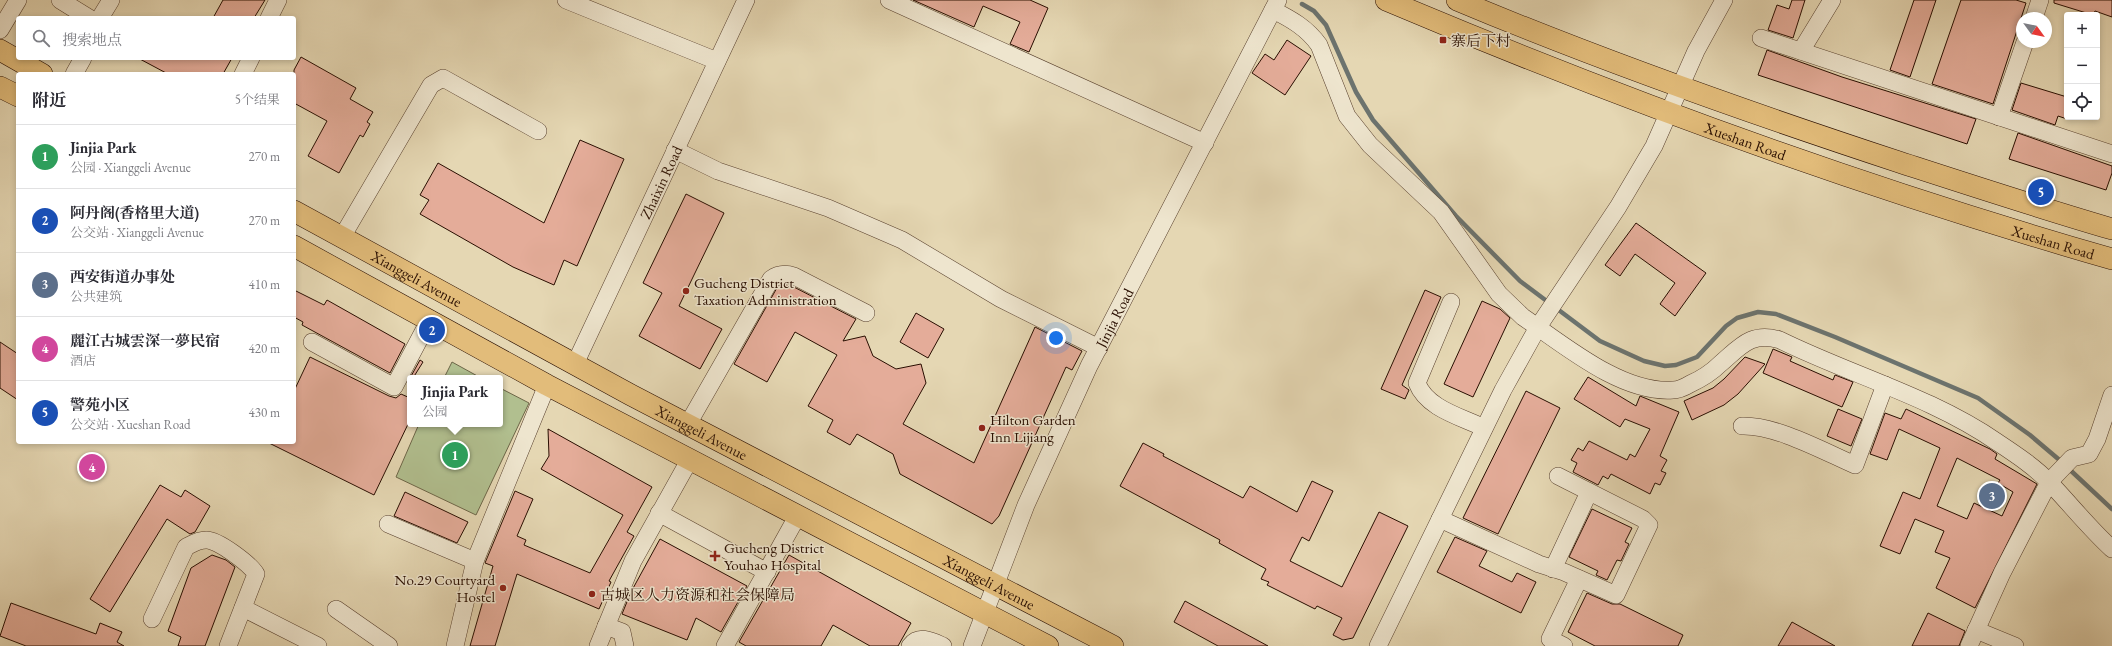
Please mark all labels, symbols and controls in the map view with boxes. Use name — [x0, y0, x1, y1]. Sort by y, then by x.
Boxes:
north arrow — [2016, 12, 2052, 48]
map controls — [2064, 12, 2100, 120]
button: + — [2064, 12, 2100, 48]
search box — [16, 16, 296, 60]
icon: search — [30, 27, 52, 49]
text: 搜索地点 — [62, 30, 122, 49]
place label: 寨后下村 — [1451, 31, 1511, 50]
marker: 寨后下村 — [1438, 35, 1448, 45]
button: − — [2064, 48, 2100, 84]
button: locate — [2064, 84, 2100, 120]
text: 附近 — [32, 89, 66, 111]
text: 5个结果 — [235, 91, 280, 108]
street label: Xueshan Road — [1701, 117, 1789, 164]
text: Jinjia Park — [70, 138, 137, 157]
street label: Zhaixin Road — [635, 142, 686, 222]
text: 1 — [42, 148, 48, 165]
text: 270 m — [249, 148, 280, 165]
text: 公园 · Xianggeli Avenue — [70, 159, 191, 176]
pin: 5 — [2028, 177, 2054, 207]
text: 阿丹阁(香格里大道) — [70, 203, 199, 222]
text: 2 — [42, 212, 48, 229]
text: 270 m — [249, 212, 280, 229]
street label: Xueshan Road — [2009, 220, 2097, 263]
text: 公交站 · Xianggeli Avenue — [70, 224, 204, 241]
street label: Xianggeli Avenue — [367, 245, 466, 311]
text: 西安街道办事处 — [70, 267, 175, 286]
place label: Gucheng District Taxation Administration — [694, 273, 837, 309]
text: 3 — [42, 276, 48, 293]
text: 410 m — [249, 276, 280, 293]
street label: Jinjia Road — [1090, 284, 1137, 352]
marker: Gucheng District Taxation Administration — [681, 286, 691, 296]
text: 公共建筑 — [70, 288, 122, 305]
pin: 2 — [419, 315, 445, 345]
your location — [1046, 328, 1066, 348]
text: 麗江古城雲深一夢民宿 — [70, 331, 220, 350]
text: 4 — [42, 340, 48, 357]
text: 420 m — [249, 340, 280, 357]
text: 酒店 — [70, 352, 96, 369]
popup — [407, 375, 503, 427]
text: Jinjia Park — [422, 382, 488, 401]
text: 警苑小区 — [70, 395, 130, 414]
street label: Xianggeli Avenue — [652, 400, 751, 464]
text: 公园 — [422, 403, 448, 420]
text: 5 — [42, 404, 48, 421]
text: 430 m — [249, 404, 280, 421]
place label: Hilton Garden Inn Lijiang — [990, 410, 1076, 446]
text: 公交站 · Xueshan Road — [70, 416, 191, 433]
marker: Hilton Garden Inn Lijiang — [977, 423, 987, 433]
pin: 1 — [442, 440, 468, 470]
pin: 4 — [79, 452, 105, 482]
pin: 3 — [1979, 481, 2005, 511]
place label: Gucheng District Youhao Hospital — [724, 538, 824, 574]
marker: Gucheng District Youhao Hospital — [709, 550, 721, 562]
street label: Xianggeli Avenue — [939, 550, 1038, 613]
place label: No.29 Courtyard Hostel — [395, 570, 495, 606]
marker: No.29 Courtyard Hostel — [498, 583, 508, 593]
place label: 古城区人力资源和社会保障局 — [600, 585, 795, 604]
marker: 古城区人力资源和社会保障局 — [587, 589, 597, 599]

